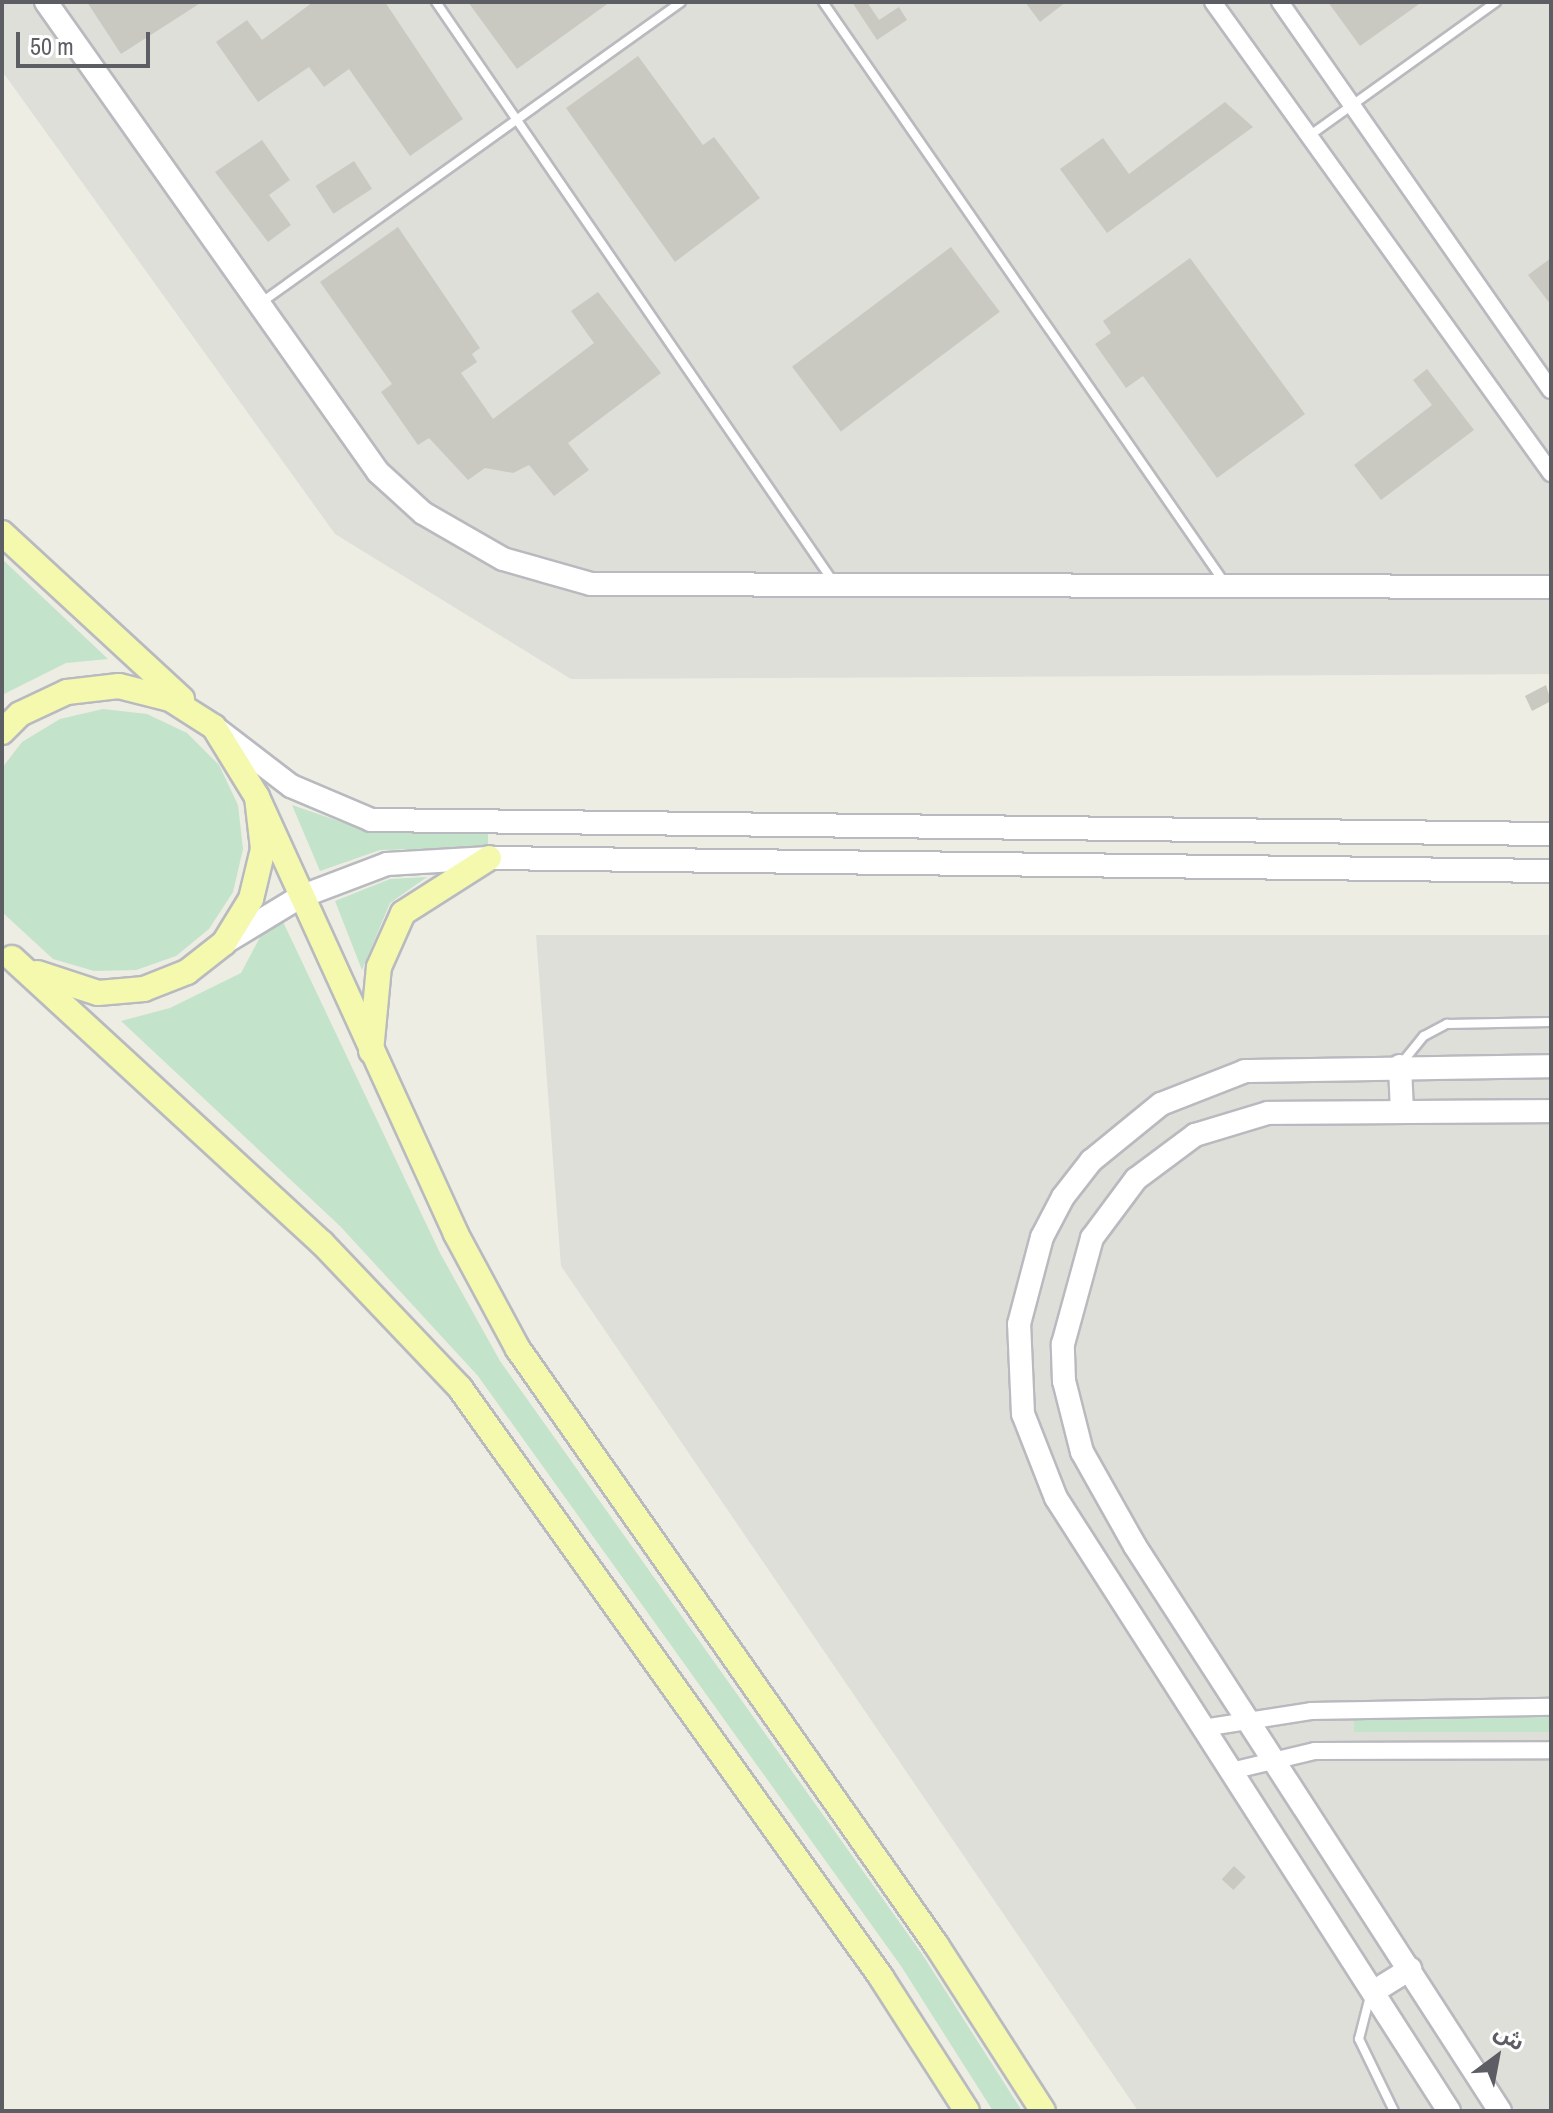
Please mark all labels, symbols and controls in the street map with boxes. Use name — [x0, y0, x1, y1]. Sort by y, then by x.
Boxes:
scale bar — [20, 16, 154, 66]
text: 50 m — [30, 30, 74, 62]
text: ش — [1489, 2016, 1530, 2057]
north arrow — [1457, 2017, 1537, 2097]

